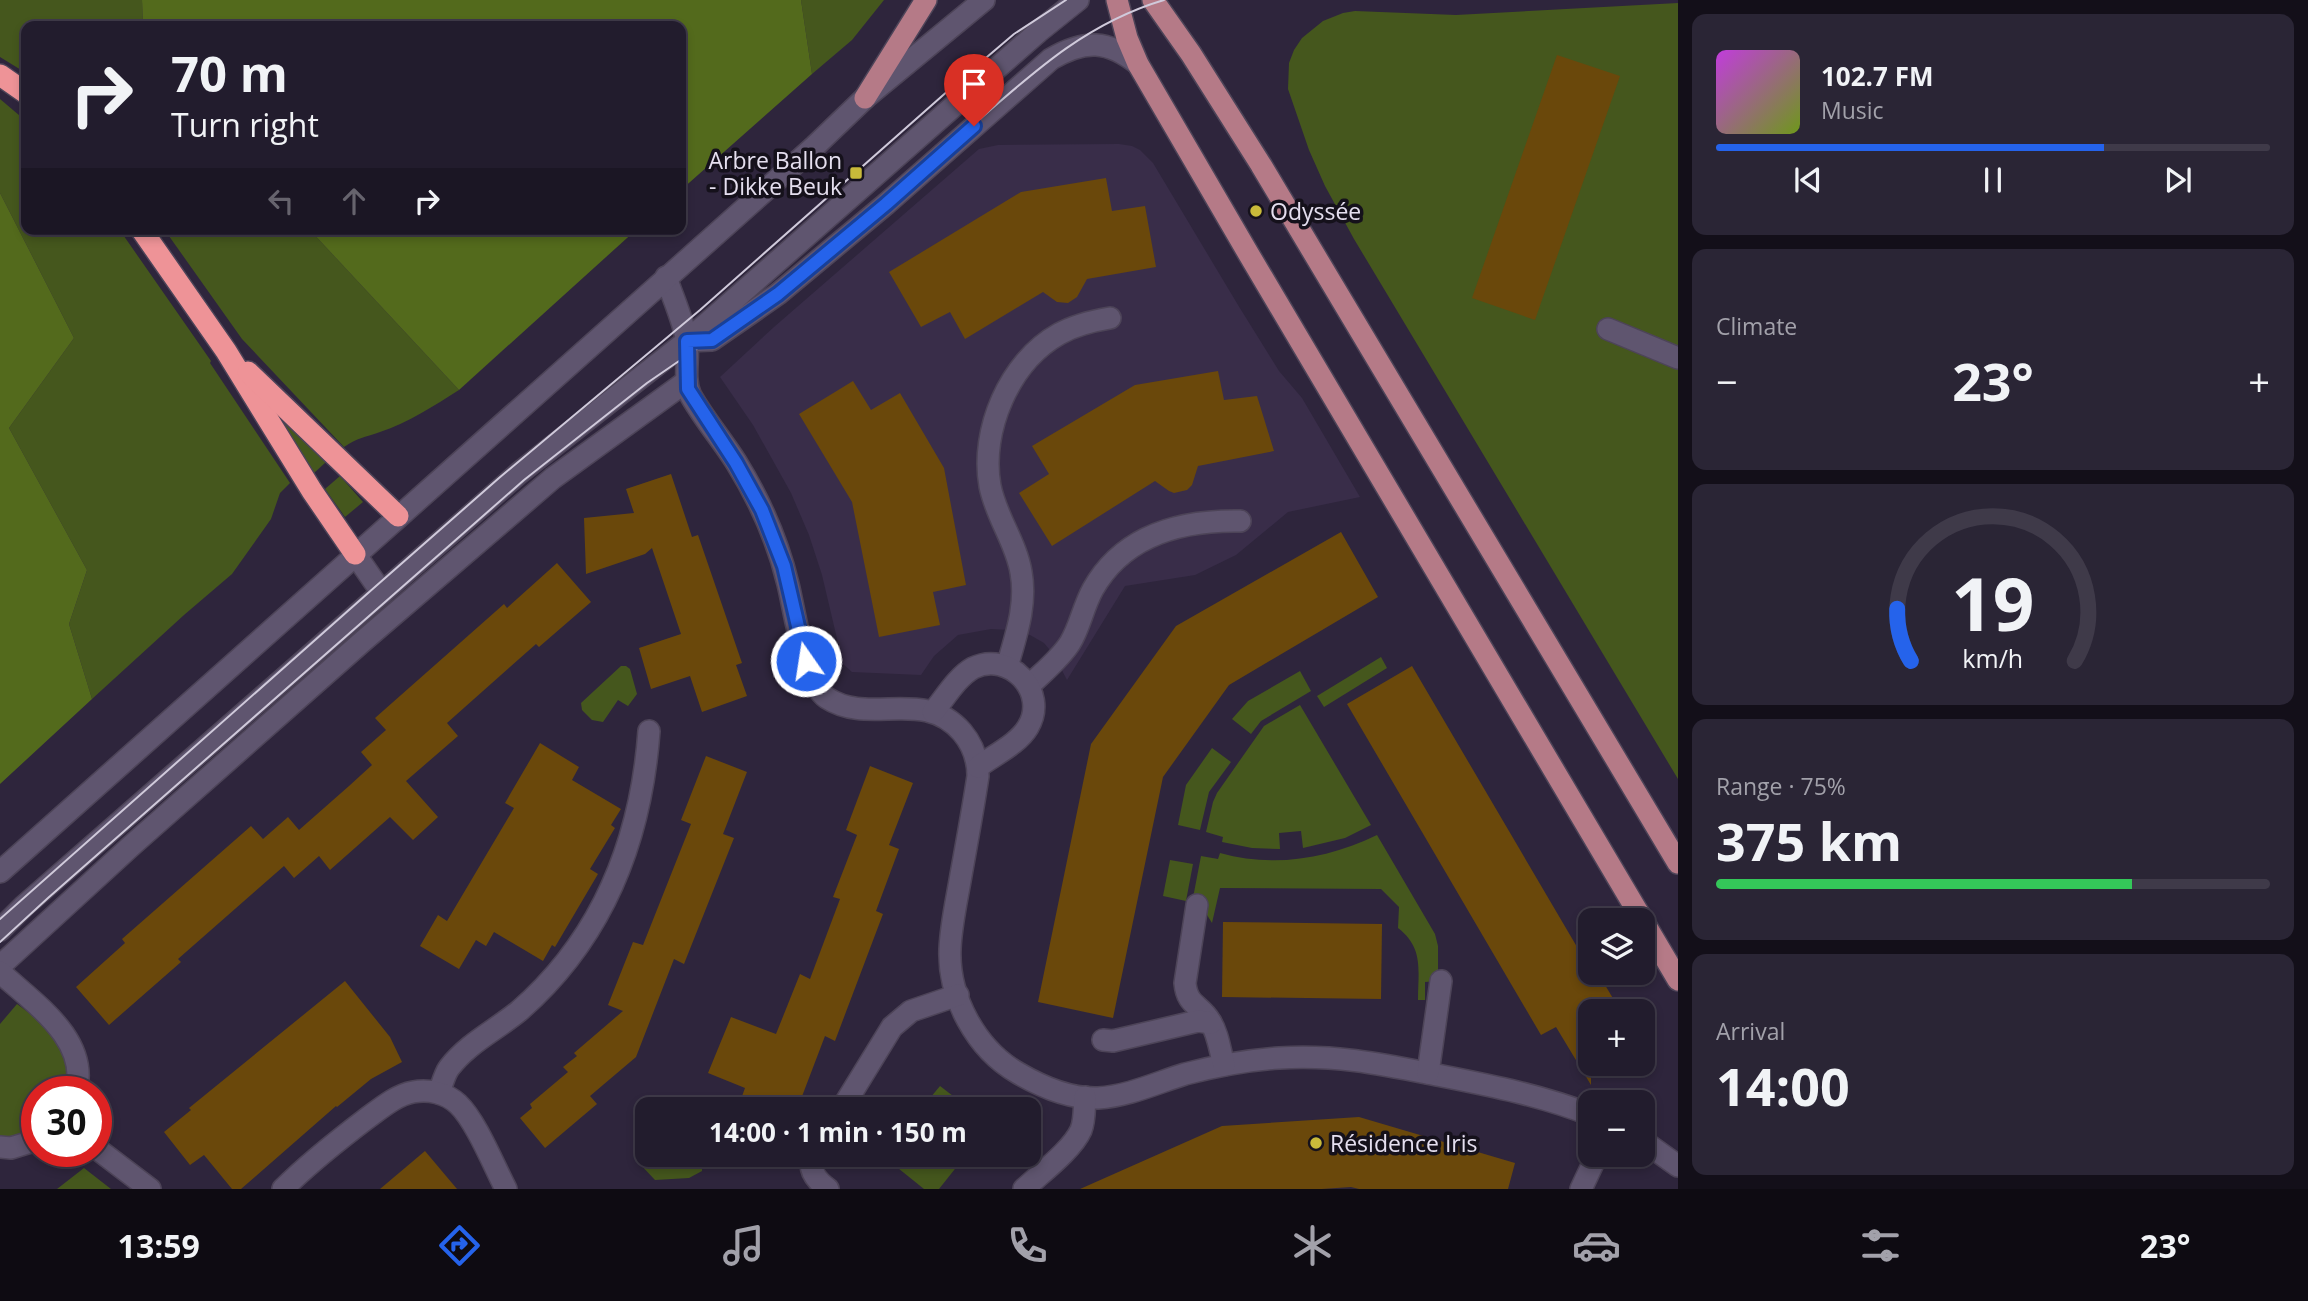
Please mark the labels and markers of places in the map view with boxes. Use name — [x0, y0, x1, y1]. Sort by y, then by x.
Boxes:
pin — [944, 54, 1004, 126]
place label: Arbre Ballon - Dikke Beuk — [709, 144, 842, 202]
marker: Arbre Ballon - Dikke Beuk — [848, 165, 864, 181]
place label: Odyssée — [1270, 195, 1361, 227]
marker: Odyssée — [1248, 203, 1264, 219]
place label: Résidence Iris — [1330, 1127, 1477, 1159]
marker: Résidence Iris — [1308, 1135, 1324, 1151]

